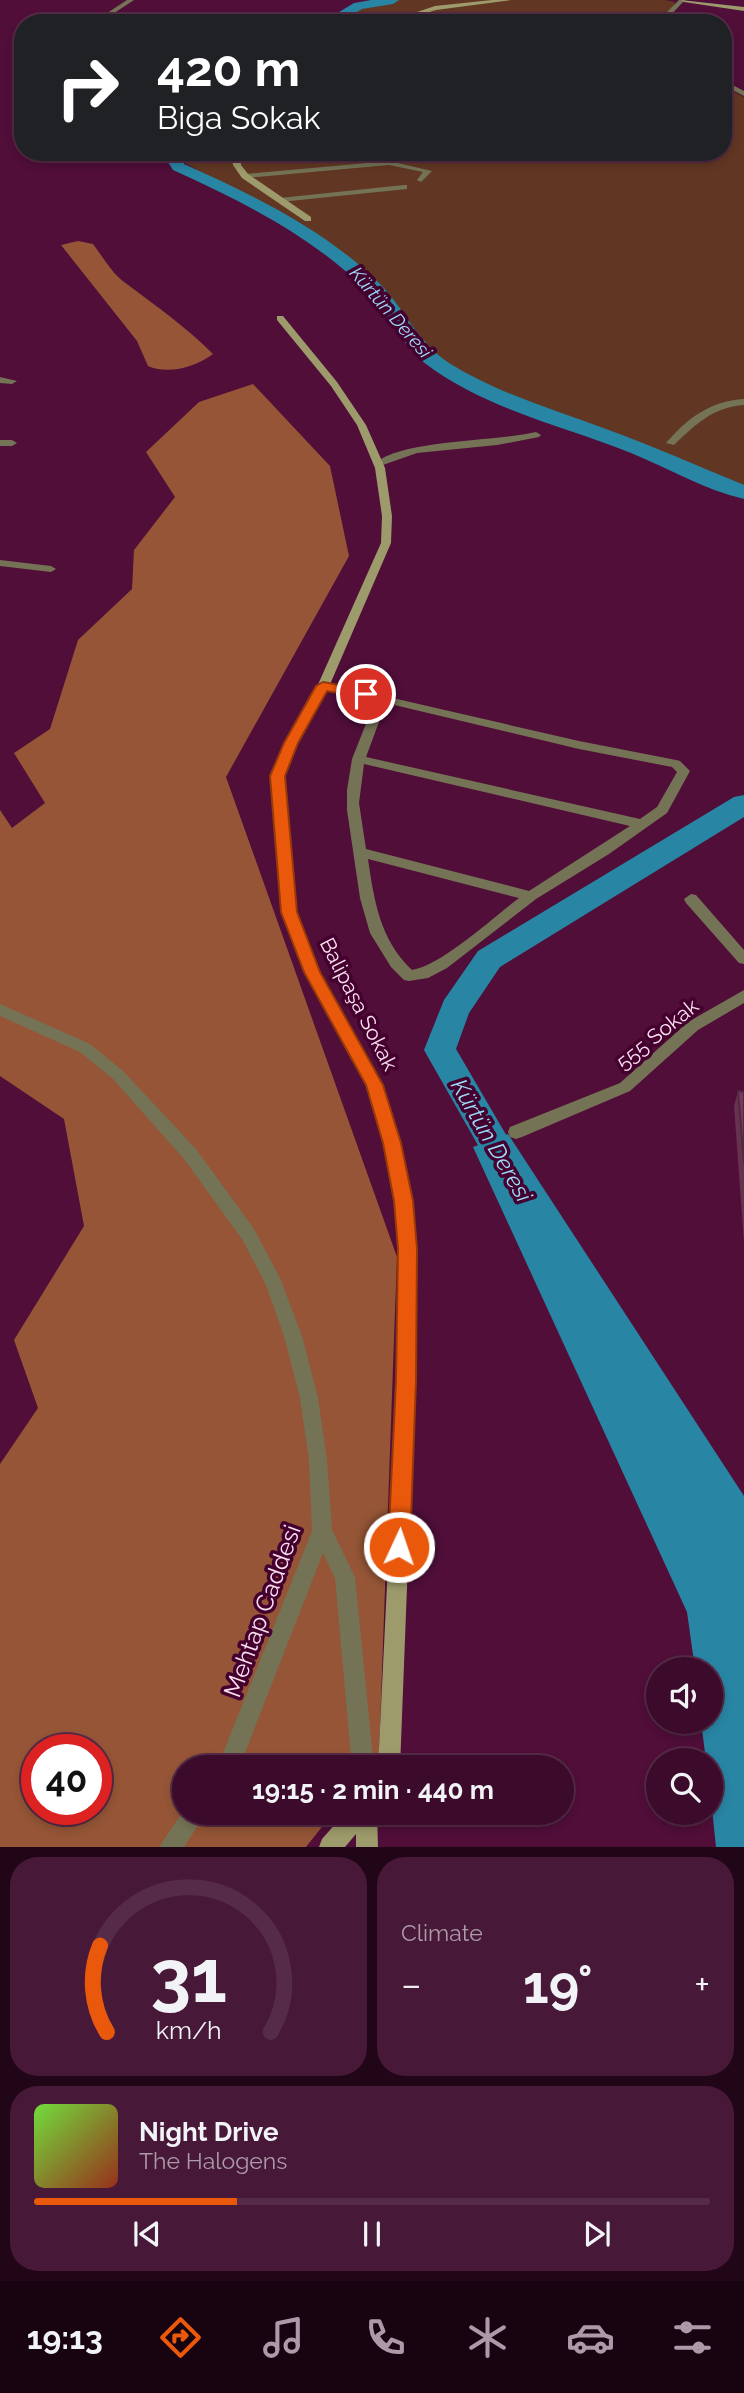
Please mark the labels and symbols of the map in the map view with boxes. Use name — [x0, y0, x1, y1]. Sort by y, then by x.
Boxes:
water label: Kürtün Deresi — [345, 262, 437, 363]
pin — [336, 664, 396, 724]
street label: Balipaşa Sokak — [315, 933, 403, 1075]
street label: 555 Sokak — [611, 993, 703, 1075]
water label: Kürtün Deresi — [446, 1074, 539, 1207]
position arrow — [362, 1510, 436, 1584]
street label: Mehtap Caddesi — [217, 1521, 307, 1701]
speed limit sign: 40 — [21, 1734, 112, 1825]

